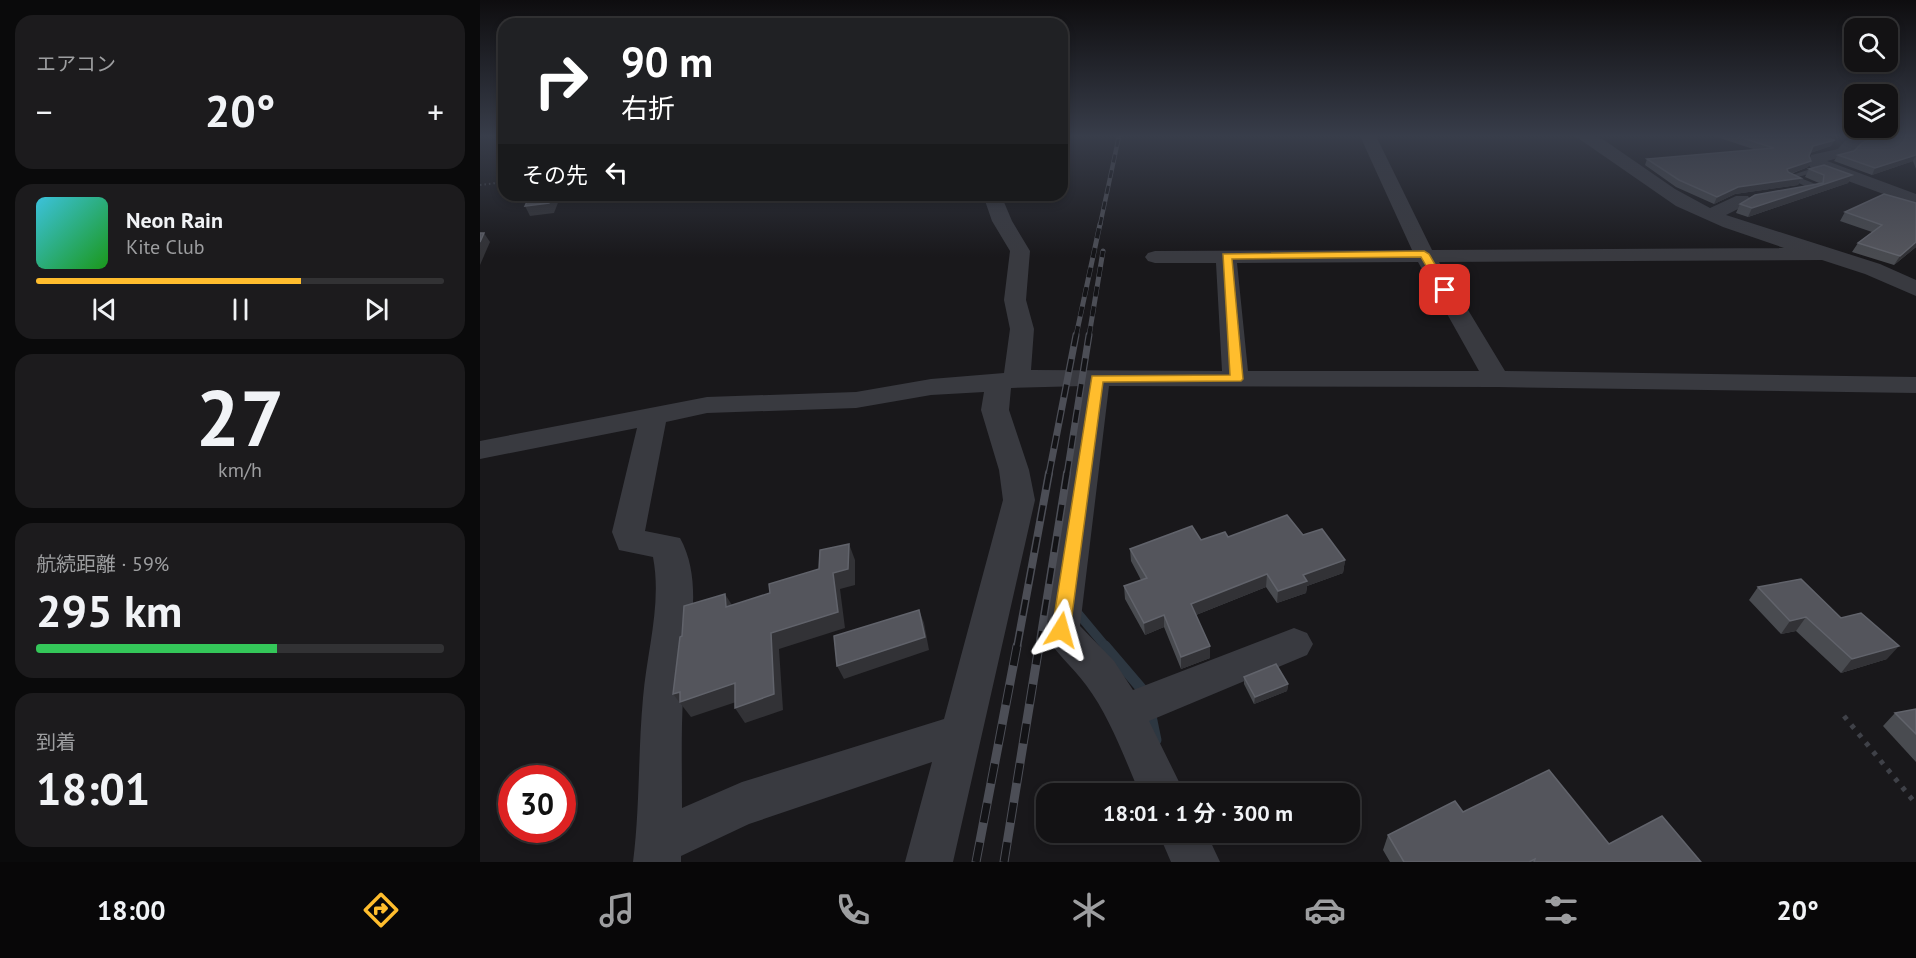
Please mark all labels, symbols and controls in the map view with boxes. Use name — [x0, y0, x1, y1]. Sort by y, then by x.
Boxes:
map controls — [1844, 18, 1898, 138]
button: search — [1844, 18, 1898, 72]
text: 90 m — [621, 34, 713, 89]
icon: right — [522, 42, 600, 120]
text: エアコン — [36, 51, 116, 77]
text: 20° — [205, 81, 275, 139]
button: layers — [1844, 84, 1898, 138]
text: − — [36, 90, 53, 133]
text: + — [427, 90, 444, 133]
text: 右折 — [621, 91, 675, 125]
icon: left — [600, 156, 633, 189]
text: その先 — [522, 161, 588, 189]
text: Neon Rain — [126, 206, 223, 234]
text: Kite Club — [126, 234, 204, 260]
pin — [1419, 264, 1470, 315]
icon: arrive — [1428, 273, 1461, 306]
icon: previous — [88, 293, 121, 326]
icon: pause — [224, 293, 257, 326]
icon: next — [360, 293, 393, 326]
text: 27 — [196, 367, 284, 468]
text: km/h — [218, 457, 262, 483]
text: 航続距離 · 59% — [36, 551, 169, 577]
text: 295 km — [36, 581, 182, 639]
position arrow — [1029, 598, 1093, 662]
text: 到着 — [36, 729, 76, 755]
text: 18:01 — [36, 759, 150, 817]
speed limit sign: 30 — [498, 765, 576, 843]
text: 18:01 · 1 分 · 300 m — [1103, 799, 1293, 827]
icon: directions — [360, 889, 402, 931]
icon: music — [596, 889, 638, 931]
icon: phone — [832, 889, 874, 931]
icon: climate — [1068, 889, 1110, 931]
icon: car — [1304, 889, 1346, 931]
icon: filters — [1540, 889, 1582, 931]
text: 18:00 — [97, 893, 166, 927]
text: 20° — [1776, 893, 1819, 927]

